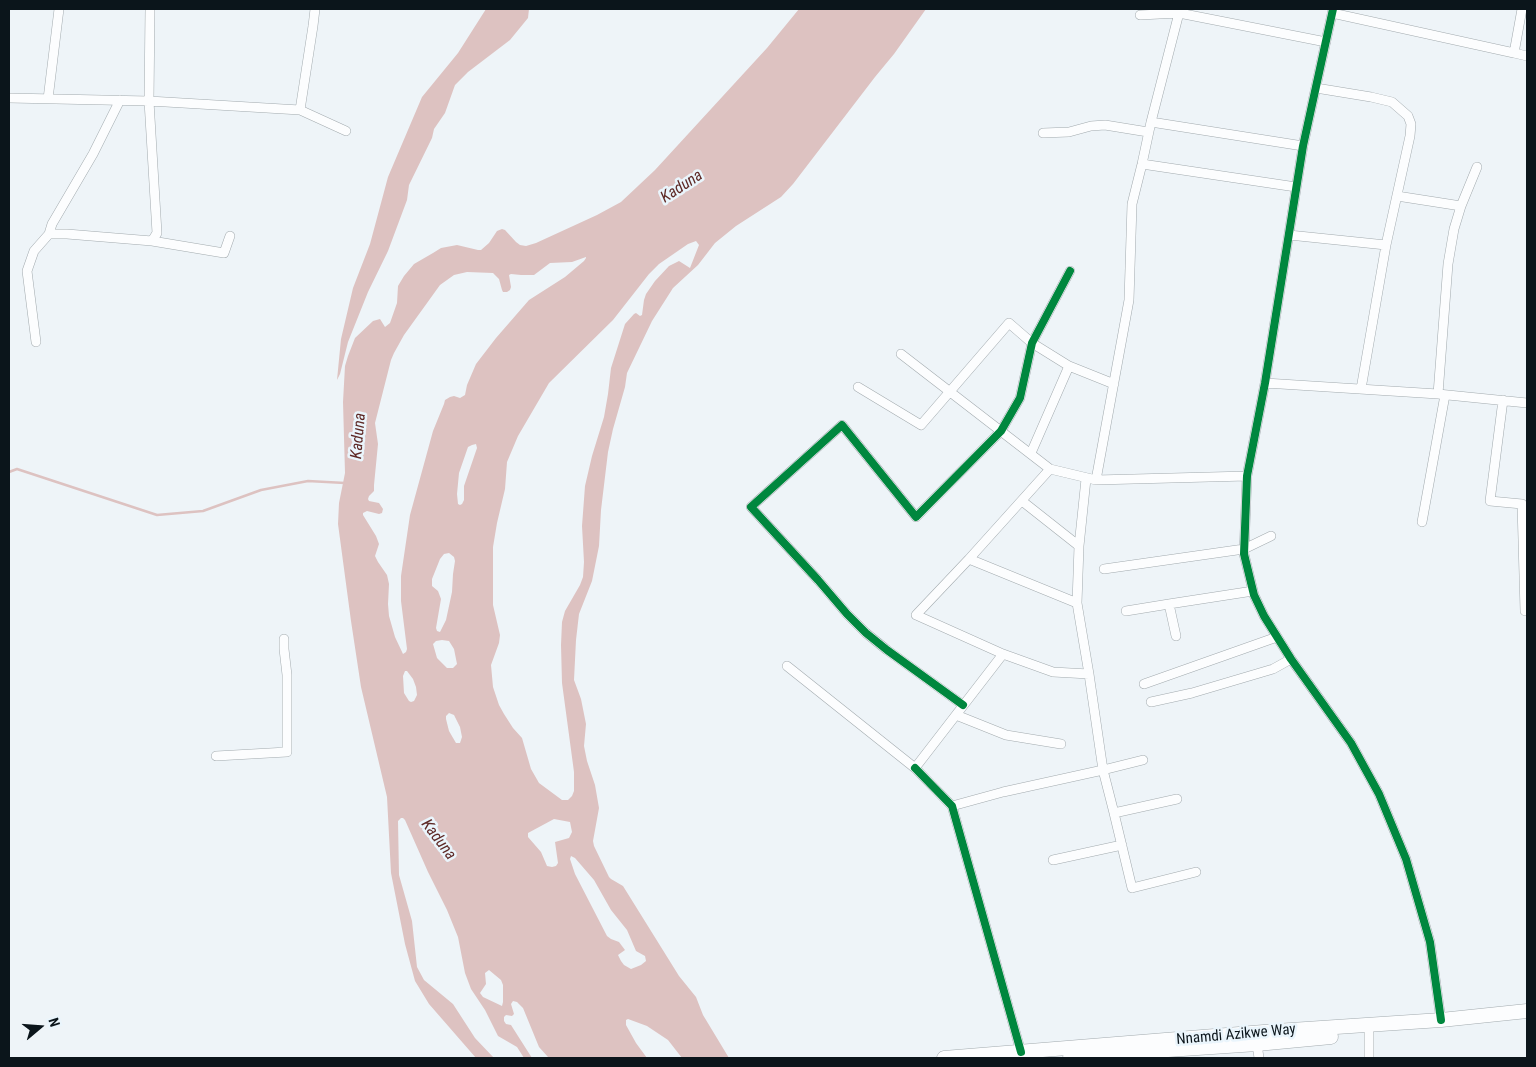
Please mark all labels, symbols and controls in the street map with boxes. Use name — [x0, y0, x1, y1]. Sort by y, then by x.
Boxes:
water label: Kaduna — [657, 166, 707, 208]
water label: Kaduna — [347, 412, 371, 460]
water label: Kaduna — [416, 816, 460, 864]
north arrow — [15, 1002, 65, 1052]
text: N — [45, 1016, 63, 1029]
street label: Nnamdi Azikwe Way — [1176, 1021, 1296, 1049]

